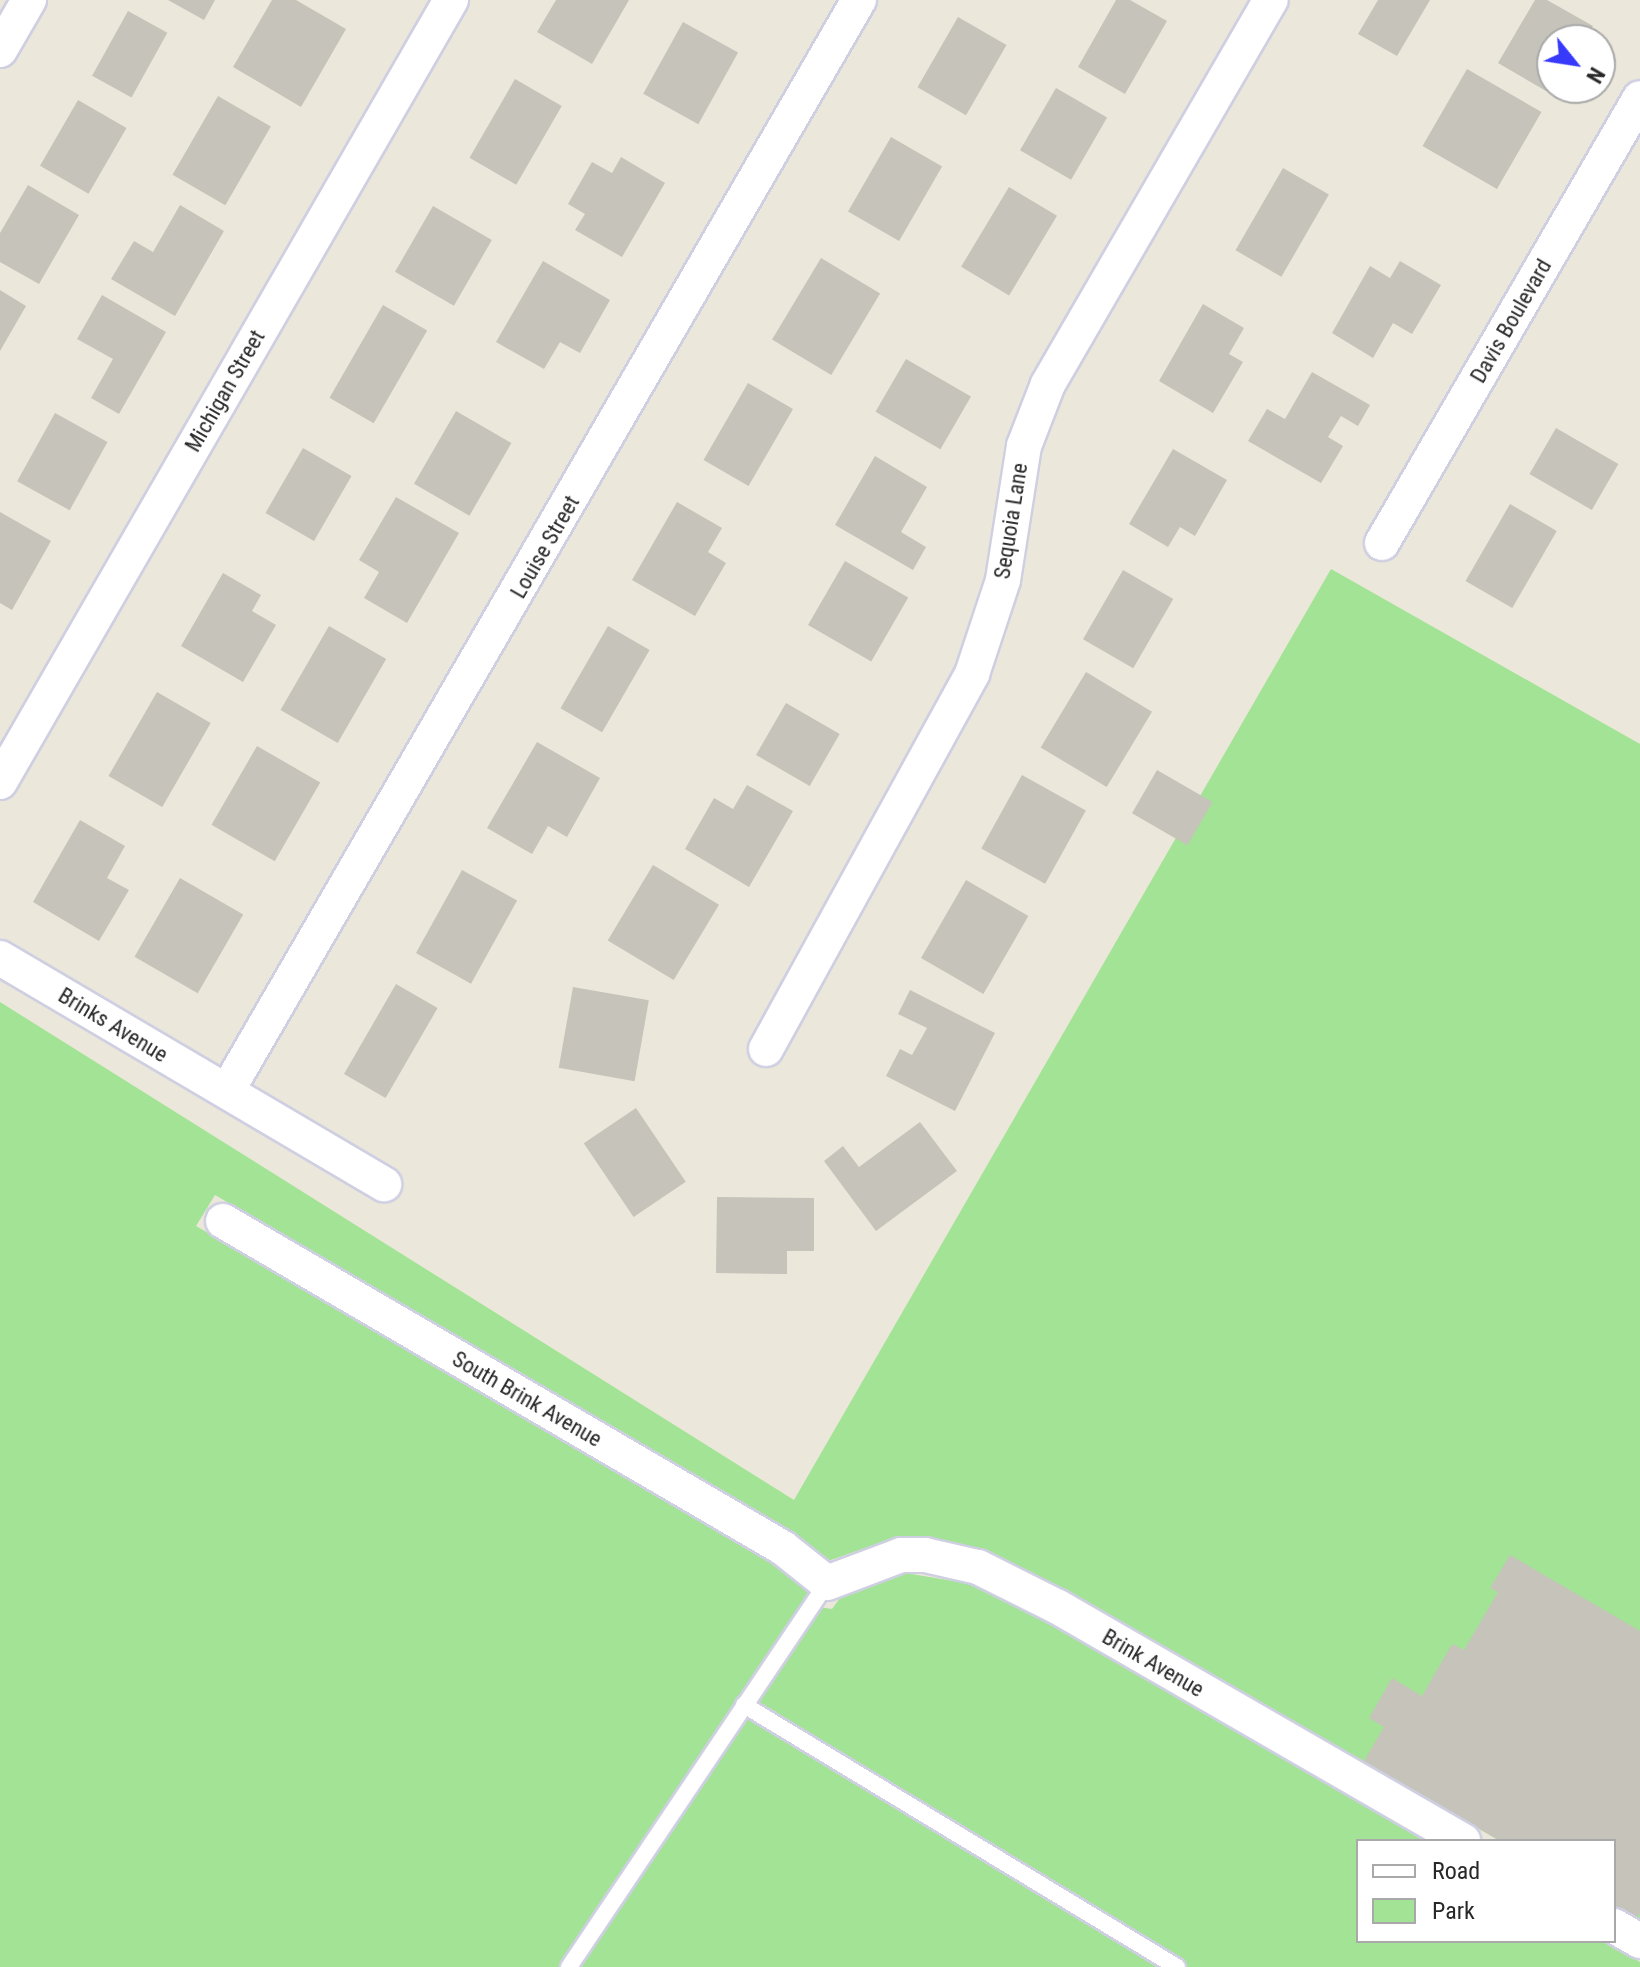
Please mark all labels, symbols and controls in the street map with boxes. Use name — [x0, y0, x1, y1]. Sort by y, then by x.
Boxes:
north arrow — [1536, 24, 1616, 104]
text: N — [1581, 63, 1610, 87]
street label: Davis Boulevard — [1465, 254, 1557, 388]
street label: Michigan Street — [180, 325, 270, 457]
street label: Sequoia Lane — [989, 461, 1033, 581]
street label: Louise Street — [505, 491, 585, 603]
street label: Brinks Avenue — [54, 982, 172, 1068]
street label: South Brink Avenue — [448, 1346, 606, 1452]
street label: Brink Avenue — [1098, 1623, 1208, 1703]
legend — [1356, 1839, 1616, 1943]
text: Road — [1432, 1857, 1480, 1885]
text: Park — [1432, 1897, 1475, 1925]

